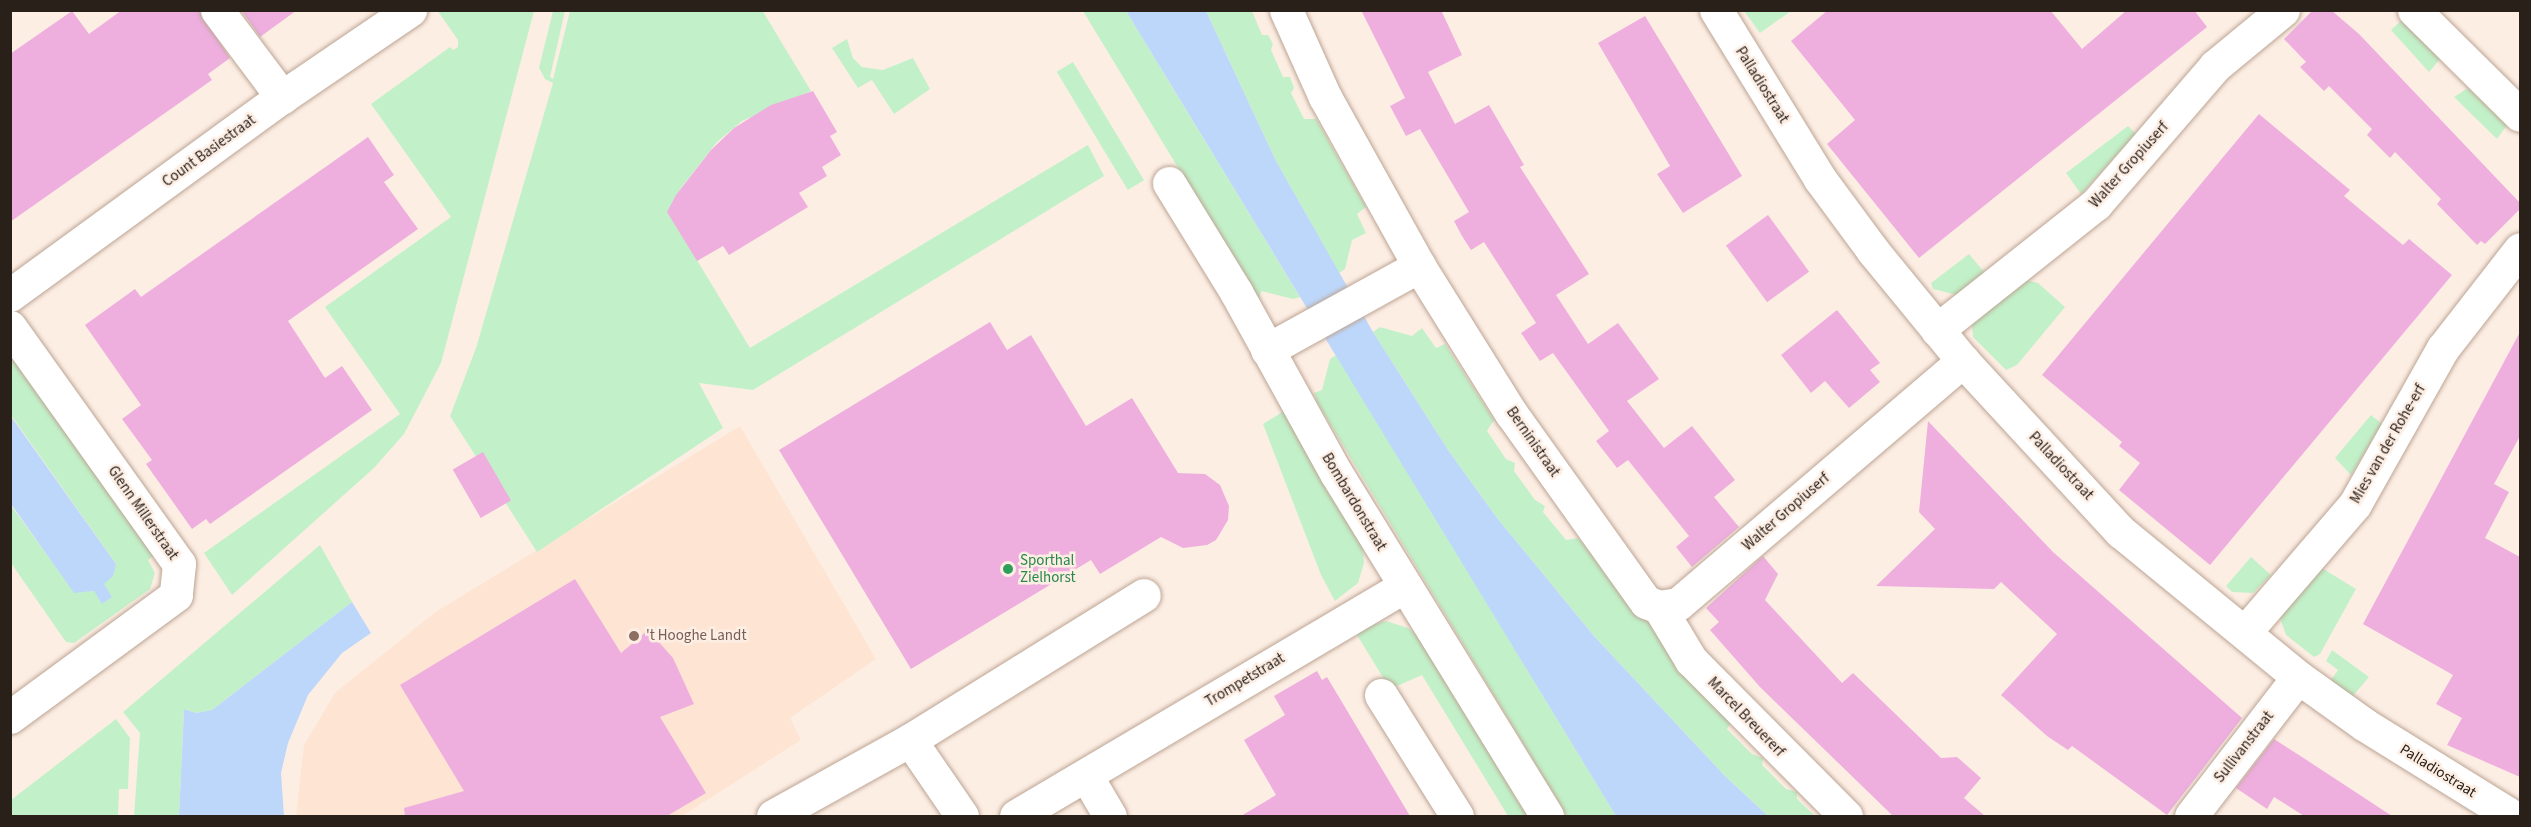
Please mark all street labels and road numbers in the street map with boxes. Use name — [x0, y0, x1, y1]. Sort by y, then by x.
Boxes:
street label: Palladiostraat — [1731, 44, 1793, 126]
street label: Count Basiestraat — [159, 111, 259, 191]
street label: Walter Gropiuserf — [2086, 118, 2172, 212]
street label: Mies van der Rohe-erf — [2347, 381, 2429, 507]
street label: Berninistraat — [1502, 404, 1564, 480]
street label: Palladiostraat — [2025, 428, 2097, 504]
street label: Bombardonstraat — [1318, 450, 1390, 554]
street label: Glenn Millerstraat — [104, 463, 182, 563]
street label: Walter Gropiuserf — [1739, 469, 1833, 555]
street label: Trompetstraat — [1202, 649, 1288, 711]
street label: Marcel Breuererf — [1704, 674, 1788, 760]
street label: Sullivanstraat — [2210, 708, 2278, 786]
street label: Palladiostraat — [2397, 740, 2479, 802]

